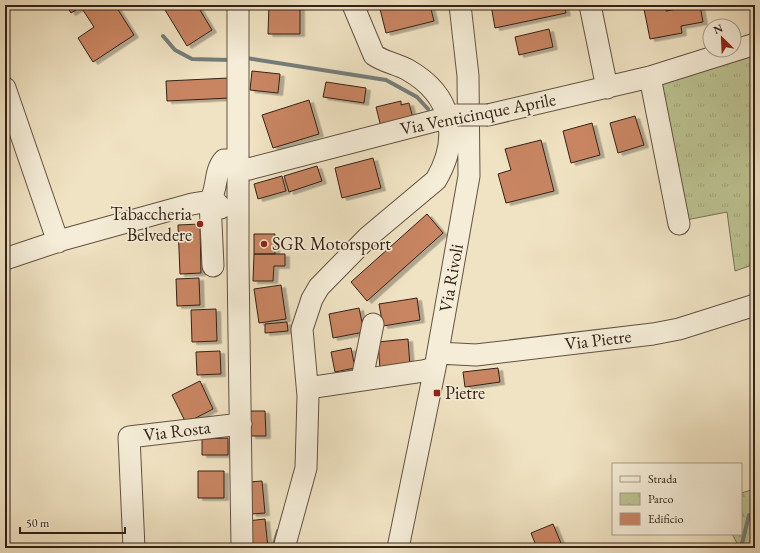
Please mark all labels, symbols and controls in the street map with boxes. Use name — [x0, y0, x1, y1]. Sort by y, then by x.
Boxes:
north arrow — [702, 18, 742, 58]
text: N — [711, 21, 725, 37]
street label: Via Venticinque Aprile — [398, 87, 558, 140]
place label: Tabaccheria Belvedere — [110, 202, 193, 246]
marker: Tabaccheria Belvedere — [195, 219, 205, 229]
place label: SGR Motorsport — [272, 232, 391, 255]
marker: SGR Motorsport — [259, 239, 269, 249]
street label: Via Rivoli — [433, 241, 468, 314]
street label: Via Pietre — [563, 324, 633, 355]
place label: Pietre — [445, 381, 485, 404]
marker: Pietre — [432, 388, 442, 398]
street label: Via Rosta — [142, 415, 213, 446]
legend — [612, 463, 742, 535]
text: Strada — [648, 471, 677, 487]
text: Parco — [648, 491, 673, 507]
scale bar — [20, 509, 125, 535]
text: Edificio — [648, 511, 684, 527]
text: 50 m — [26, 515, 50, 531]

